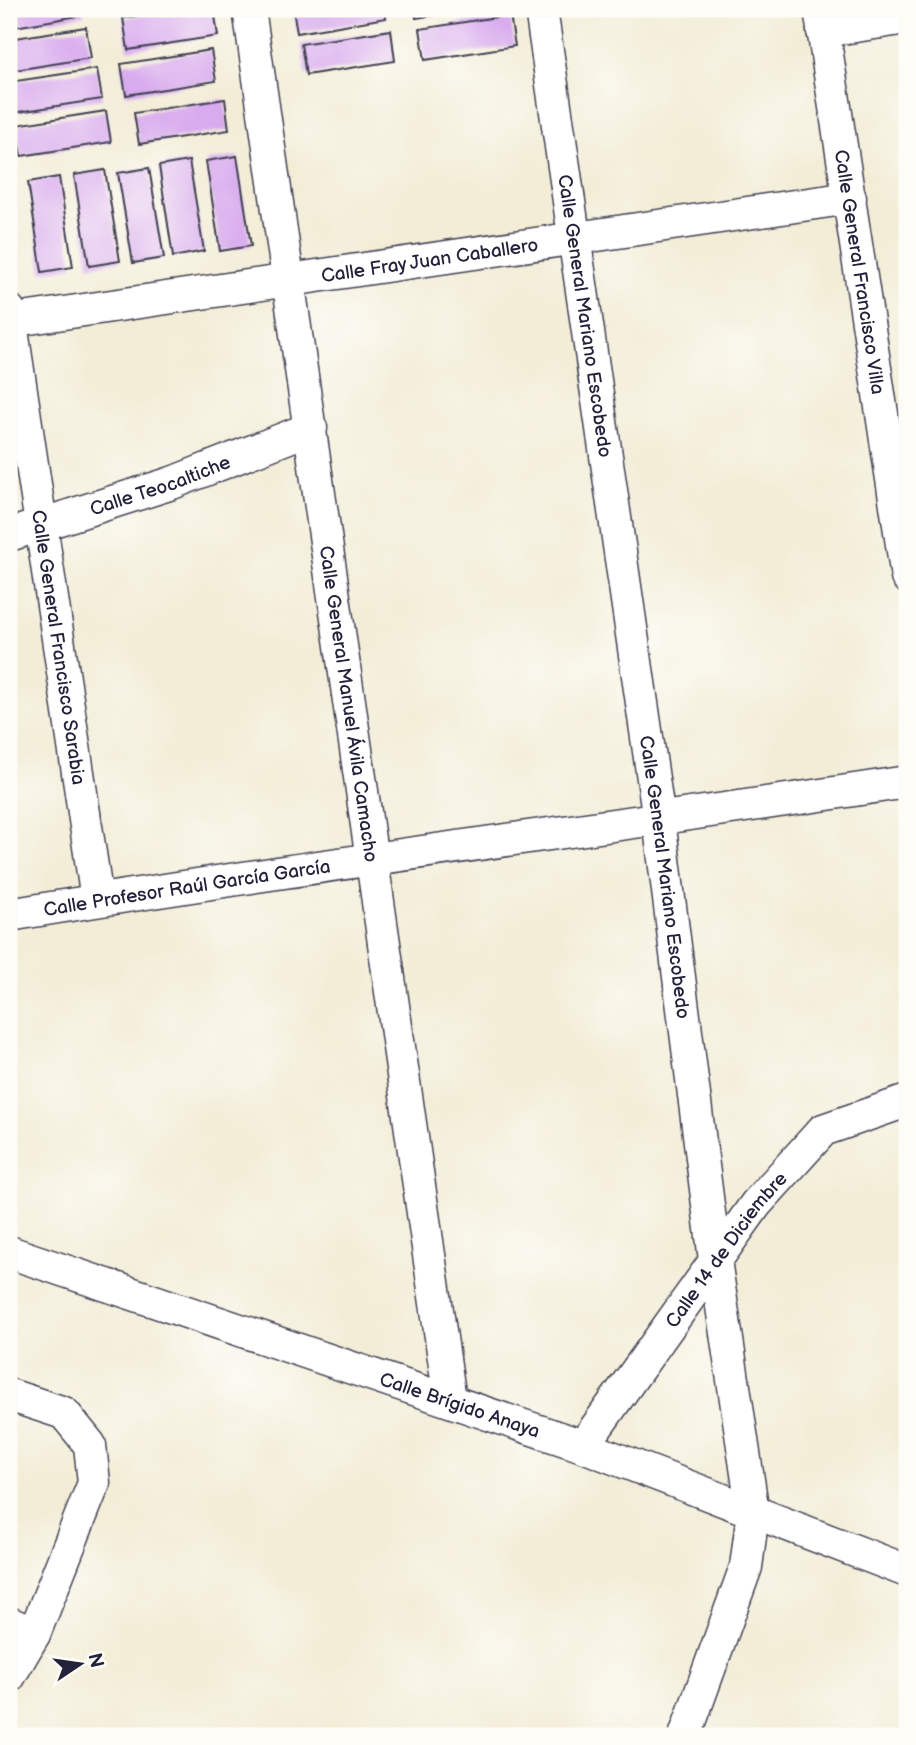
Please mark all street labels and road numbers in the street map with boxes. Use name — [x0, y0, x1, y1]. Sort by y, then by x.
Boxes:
street label: Calle General Francisco Villa — [829, 148, 889, 396]
street label: Calle General Mariano Escobedo — [552, 173, 616, 459]
street label: Calle Fray Juan Caballero — [320, 234, 540, 288]
street label: Calle Teocaltiche — [87, 451, 234, 521]
street label: Calle General Francisco Sarabia — [26, 509, 90, 786]
street label: Calle General Manuel Ávila Camacho — [314, 544, 382, 864]
street label: Calle General Mariano Escobedo — [634, 734, 694, 1020]
street label: Calle Profesor Raúl García García — [42, 855, 332, 922]
street label: Calle 14 de Diciembre — [661, 1168, 792, 1333]
street label: Calle Brígido Anaya — [376, 1368, 543, 1444]

